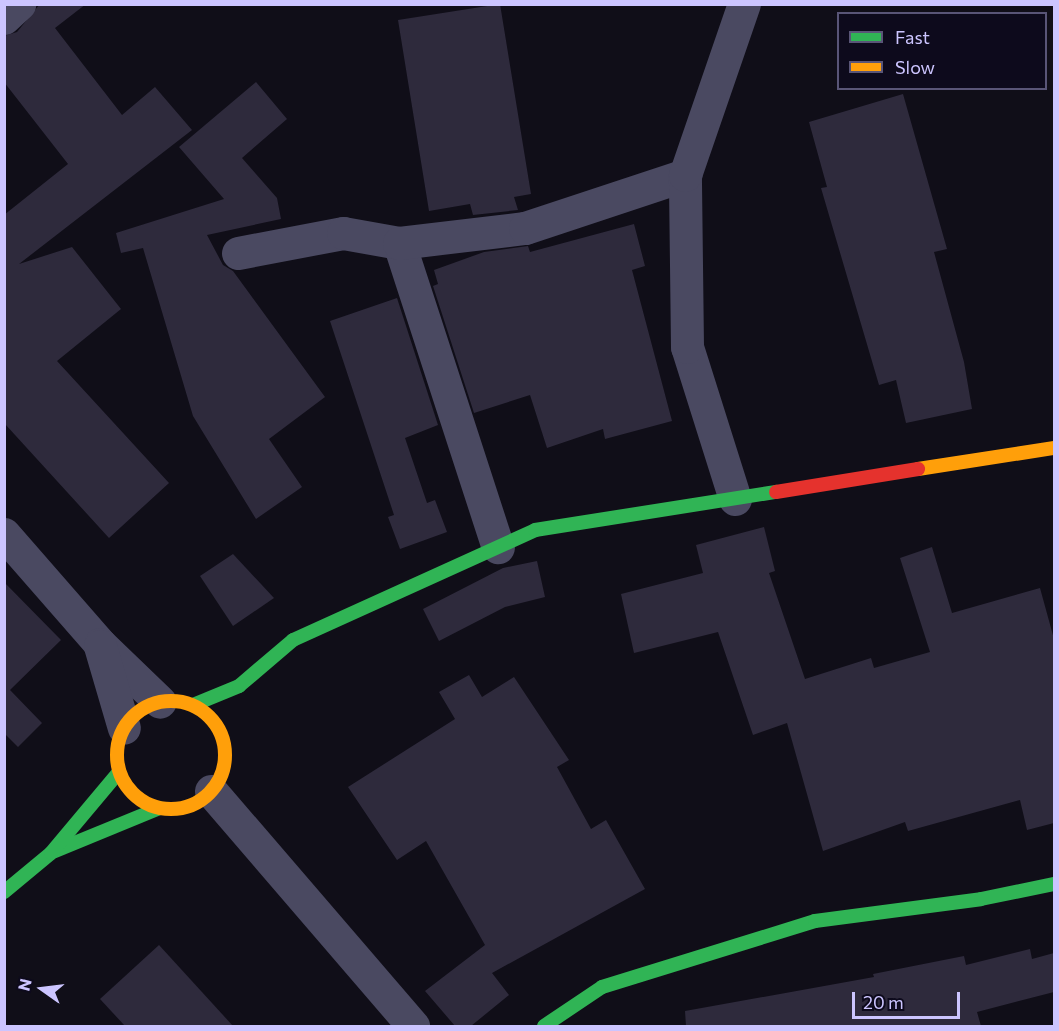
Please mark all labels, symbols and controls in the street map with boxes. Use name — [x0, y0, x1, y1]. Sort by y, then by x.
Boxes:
legend — [837, 12, 1047, 90]
text: Fast — [895, 26, 930, 48]
text: Slow — [895, 56, 935, 78]
north arrow — [12, 959, 72, 1019]
text: N — [13, 976, 35, 993]
scale bar — [855, 980, 963, 1018]
text: 20 m — [863, 991, 904, 1013]

